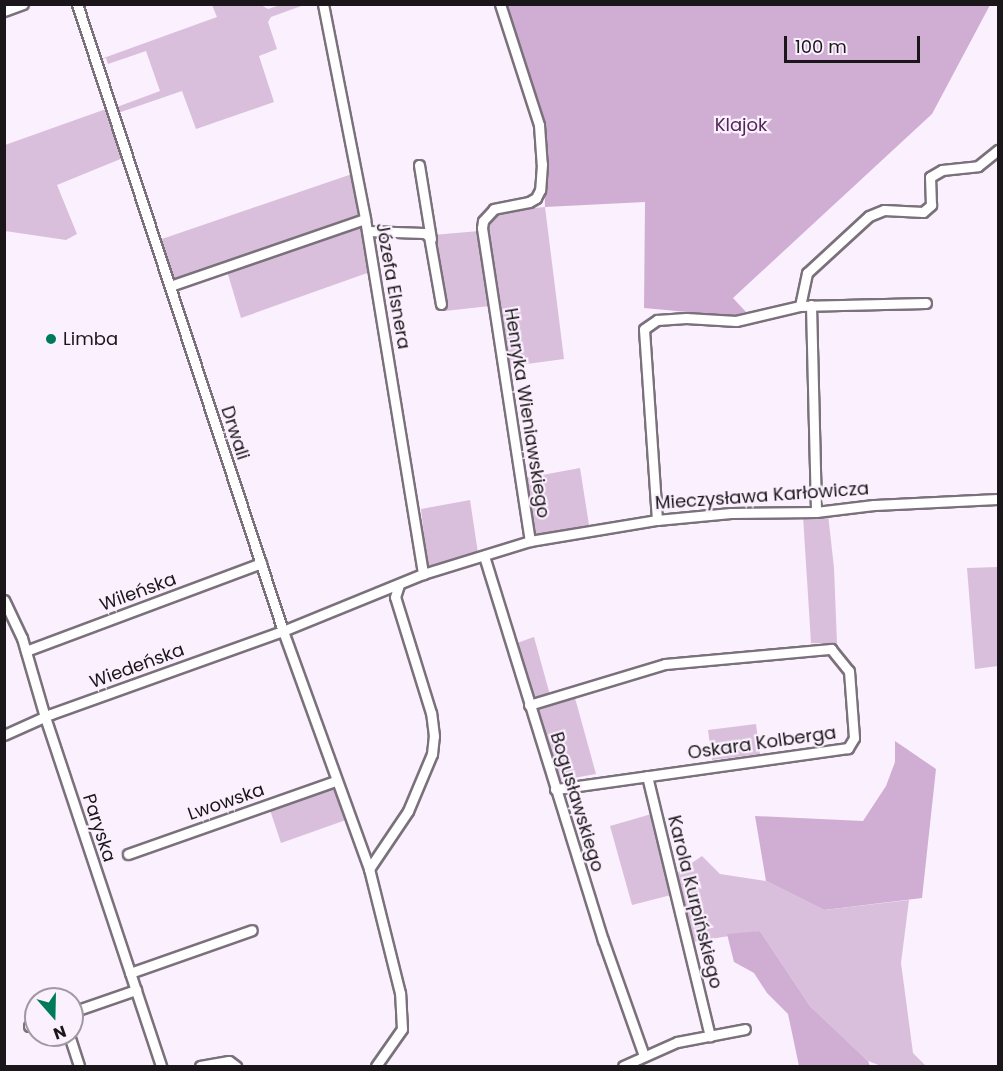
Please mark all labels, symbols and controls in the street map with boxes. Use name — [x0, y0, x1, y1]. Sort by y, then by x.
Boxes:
scale bar — [787, 24, 924, 62]
text: 100 m — [795, 34, 847, 59]
park label: Klajok — [715, 114, 767, 136]
street label: Józefa Elsnera — [371, 221, 415, 351]
street label: Henryka Wieniawskiego — [500, 307, 554, 519]
place label: Limba — [63, 328, 118, 350]
marker: Limba — [44, 332, 58, 346]
street label: Drwali — [216, 403, 254, 463]
street label: Mieczysława Karłowicza — [654, 478, 870, 514]
street label: Wileńska — [97, 568, 179, 616]
street label: Wiedeńska — [87, 639, 187, 693]
street label: Oskara Kolberga — [686, 722, 838, 764]
street label: Bogusławskiego — [545, 729, 609, 875]
street label: Lwowska — [185, 779, 267, 825]
street label: Paryska — [78, 791, 120, 865]
street label: Karola Kurpińskiego — [663, 813, 727, 991]
north arrow — [24, 987, 84, 1047]
text: N — [50, 1020, 69, 1045]

